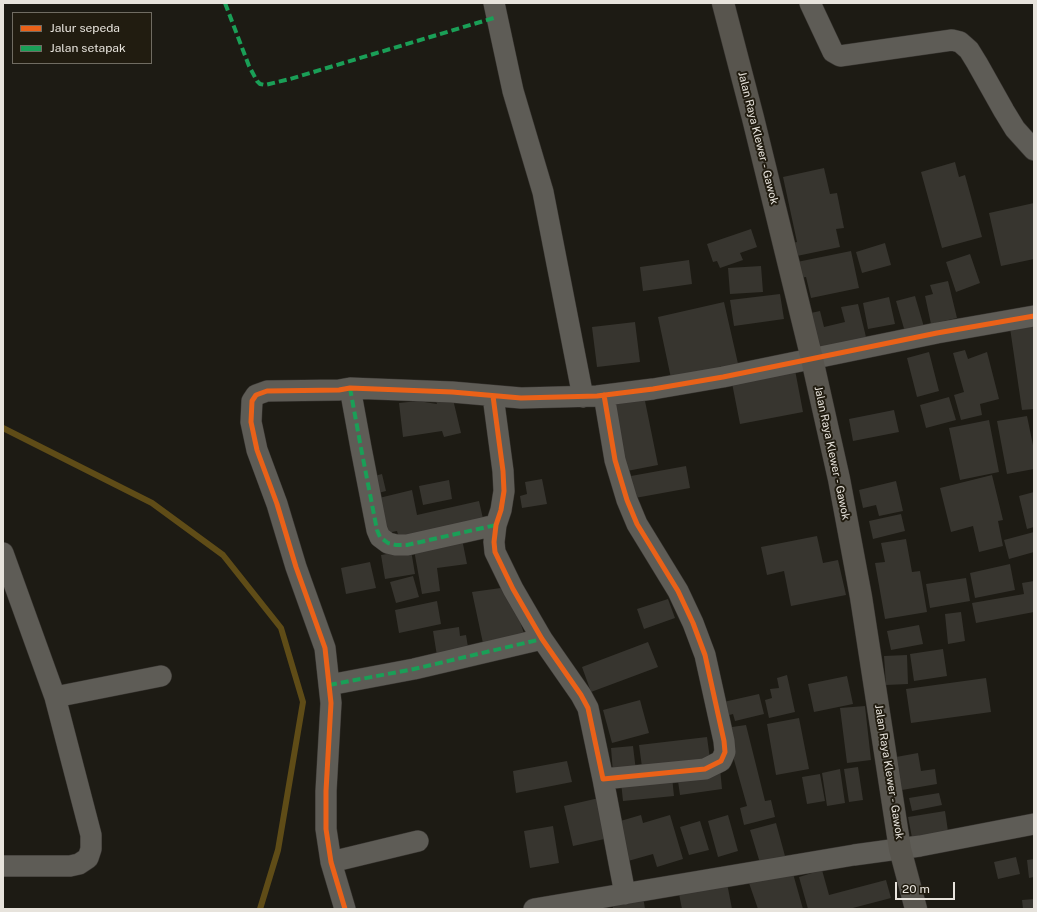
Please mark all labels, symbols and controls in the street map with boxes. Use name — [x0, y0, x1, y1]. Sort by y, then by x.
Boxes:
legend — [12, 12, 152, 64]
text: Jalur sepeda — [50, 21, 120, 35]
text: Jalan setapak — [50, 41, 126, 55]
street label: Jalan Raya Klewer - Gawok — [735, 70, 781, 206]
street label: Jalan Raya Klewer - Gawok — [811, 385, 853, 521]
street label: Jalan Raya Klewer - Gawok — [872, 704, 906, 840]
scale bar — [897, 874, 957, 900]
text: 20 m — [902, 882, 930, 896]

